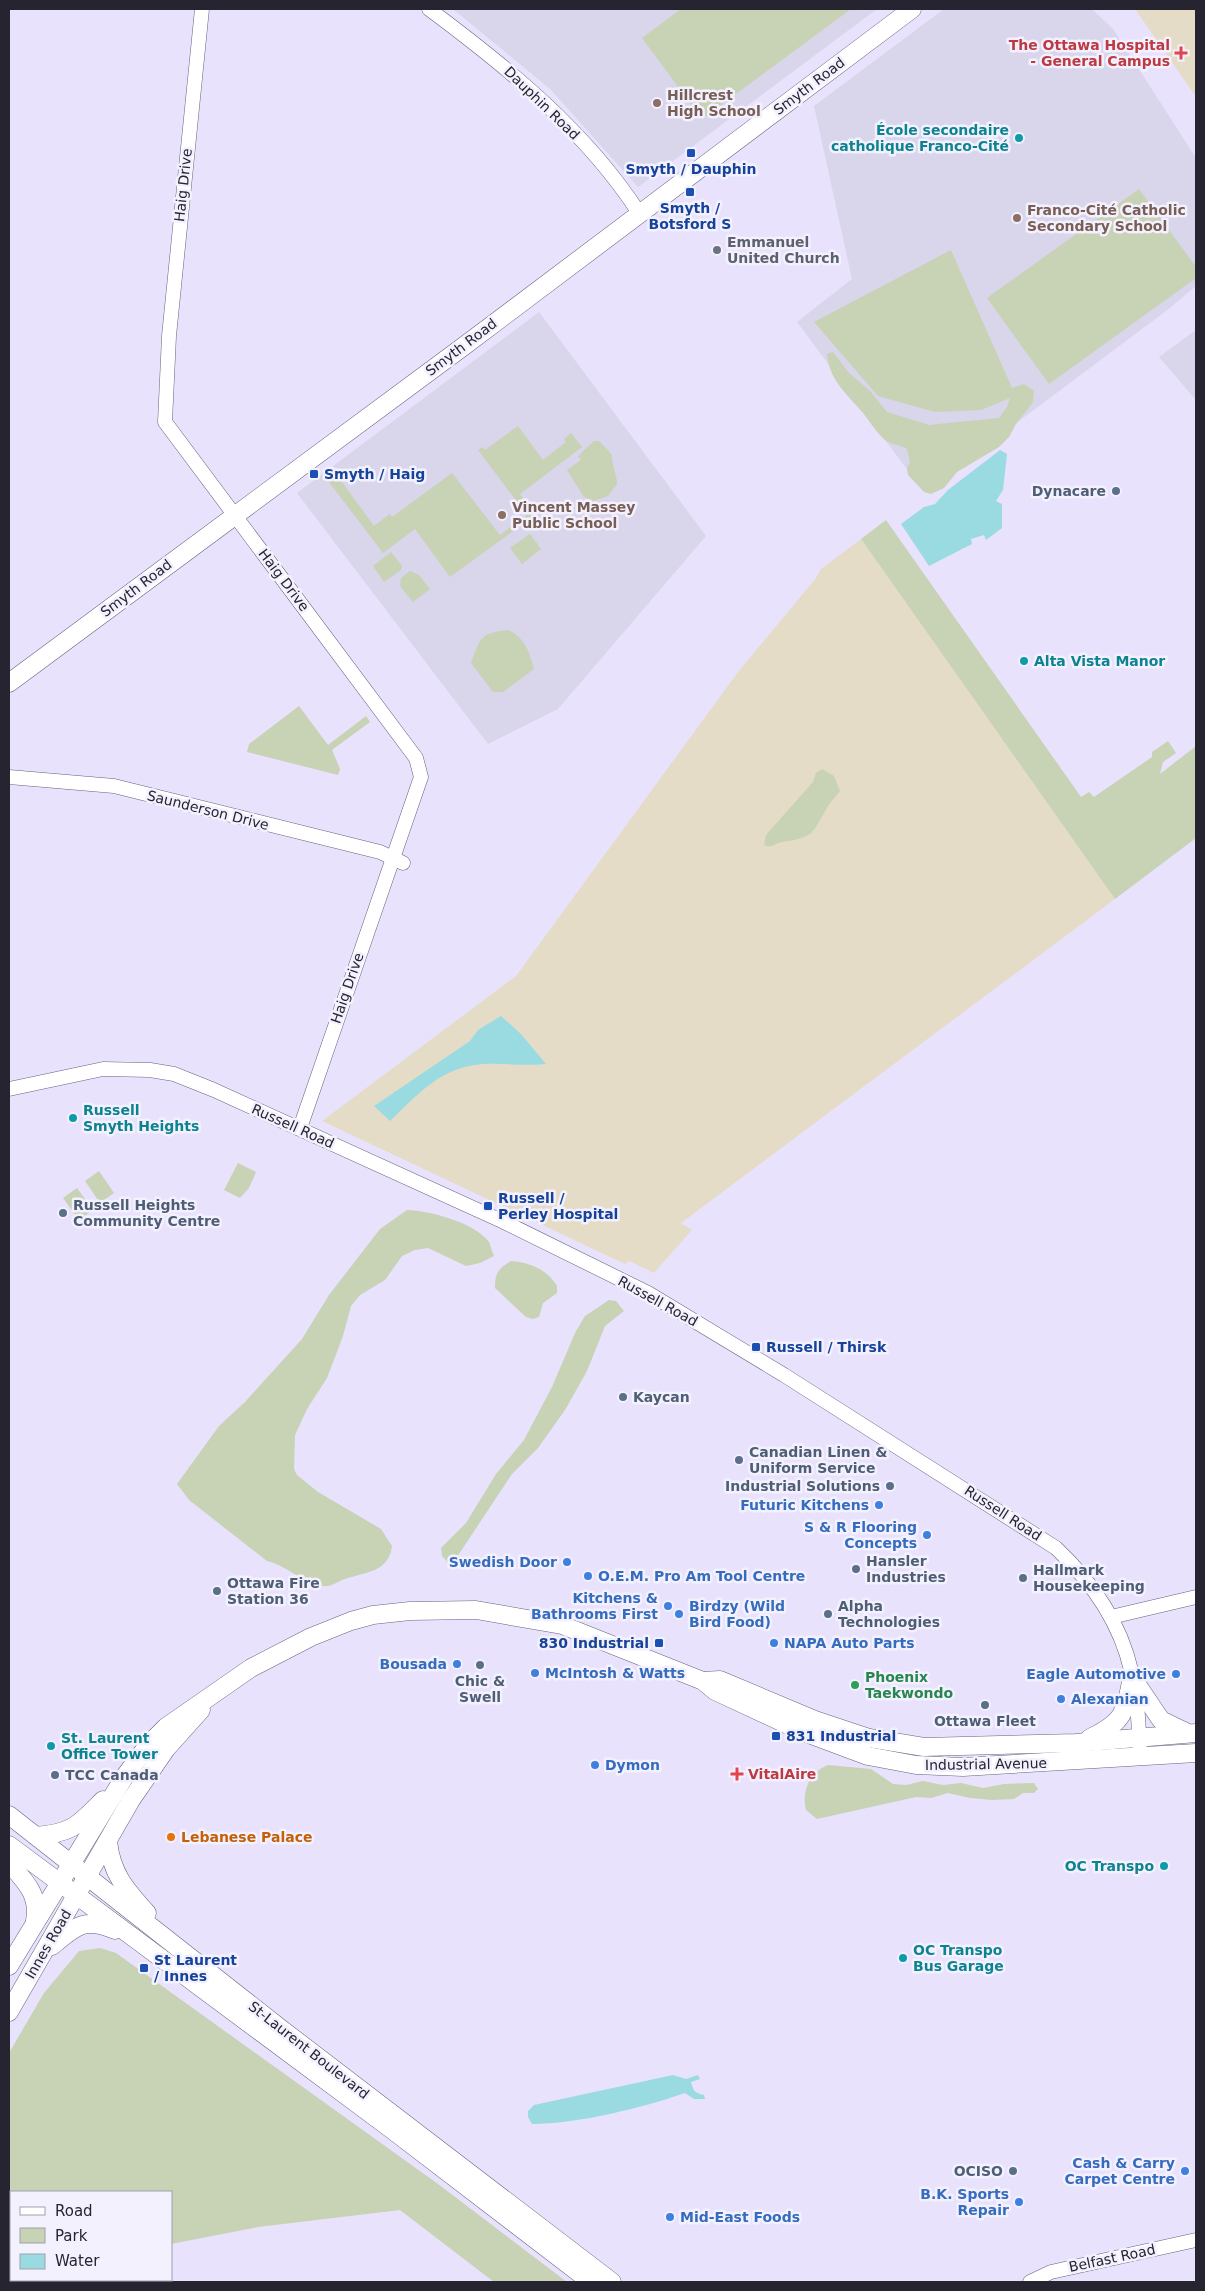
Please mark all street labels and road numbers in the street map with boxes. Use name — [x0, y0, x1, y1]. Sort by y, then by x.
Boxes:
street label: Smyth Road — [770, 54, 848, 118]
street label: Dauphin Road — [501, 63, 583, 143]
street label: Haig Drive — [171, 148, 195, 222]
street label: Smyth Road — [422, 315, 500, 379]
street label: Haig Drive — [255, 546, 313, 614]
street label: Smyth Road — [97, 556, 175, 620]
street label: Saunderson Drive — [145, 787, 271, 833]
street label: Haig Drive — [327, 951, 367, 1025]
street label: Russell Road — [249, 1101, 337, 1151]
street label: Russell Road — [615, 1273, 701, 1329]
street label: Russell Road — [962, 1482, 1044, 1544]
street label: Industrial Avenue — [925, 1755, 1047, 1773]
street label: Innes Road — [22, 1906, 74, 1982]
street label: St-Laurent Boulevard — [246, 1998, 372, 2102]
street label: Belfast Road — [1067, 2241, 1157, 2275]

